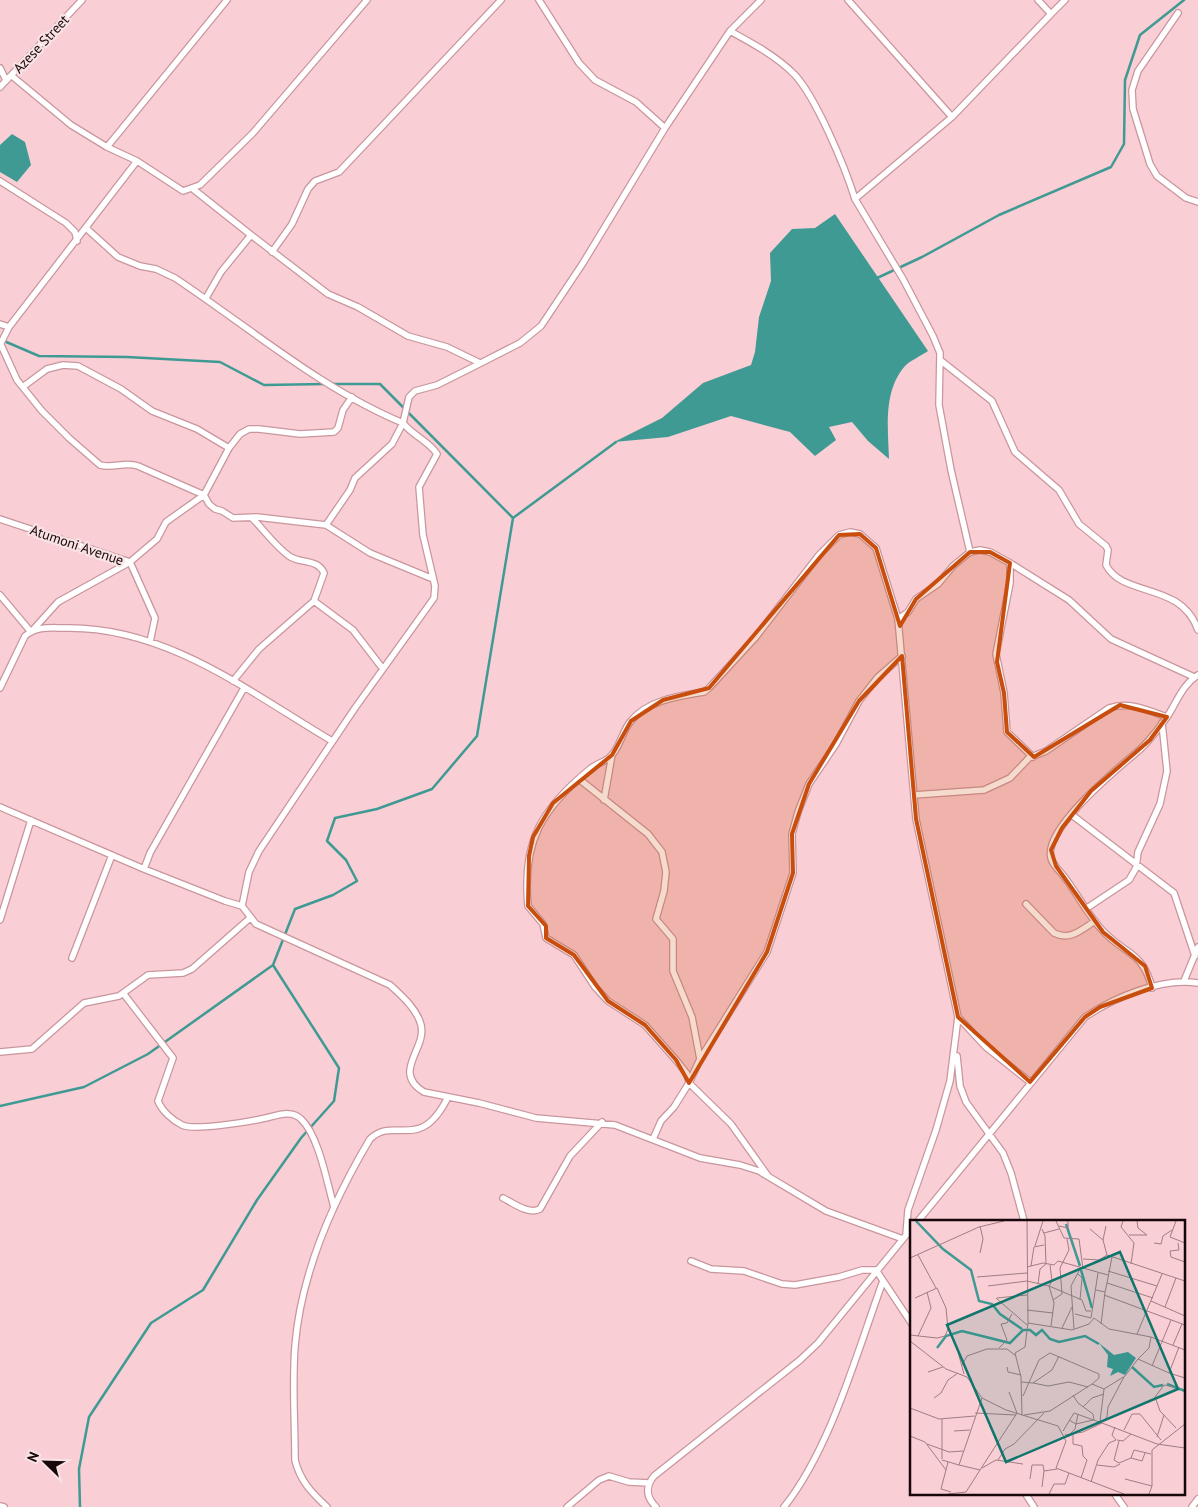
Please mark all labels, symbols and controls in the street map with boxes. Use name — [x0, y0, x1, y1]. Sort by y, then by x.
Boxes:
street label: Azese Street — [9, 11, 73, 77]
street label: Atumoni Avenue — [28, 521, 126, 569]
inset map — [910, 1220, 1186, 1494]
north arrow — [20, 1437, 70, 1487]
text: N — [23, 1449, 43, 1465]

